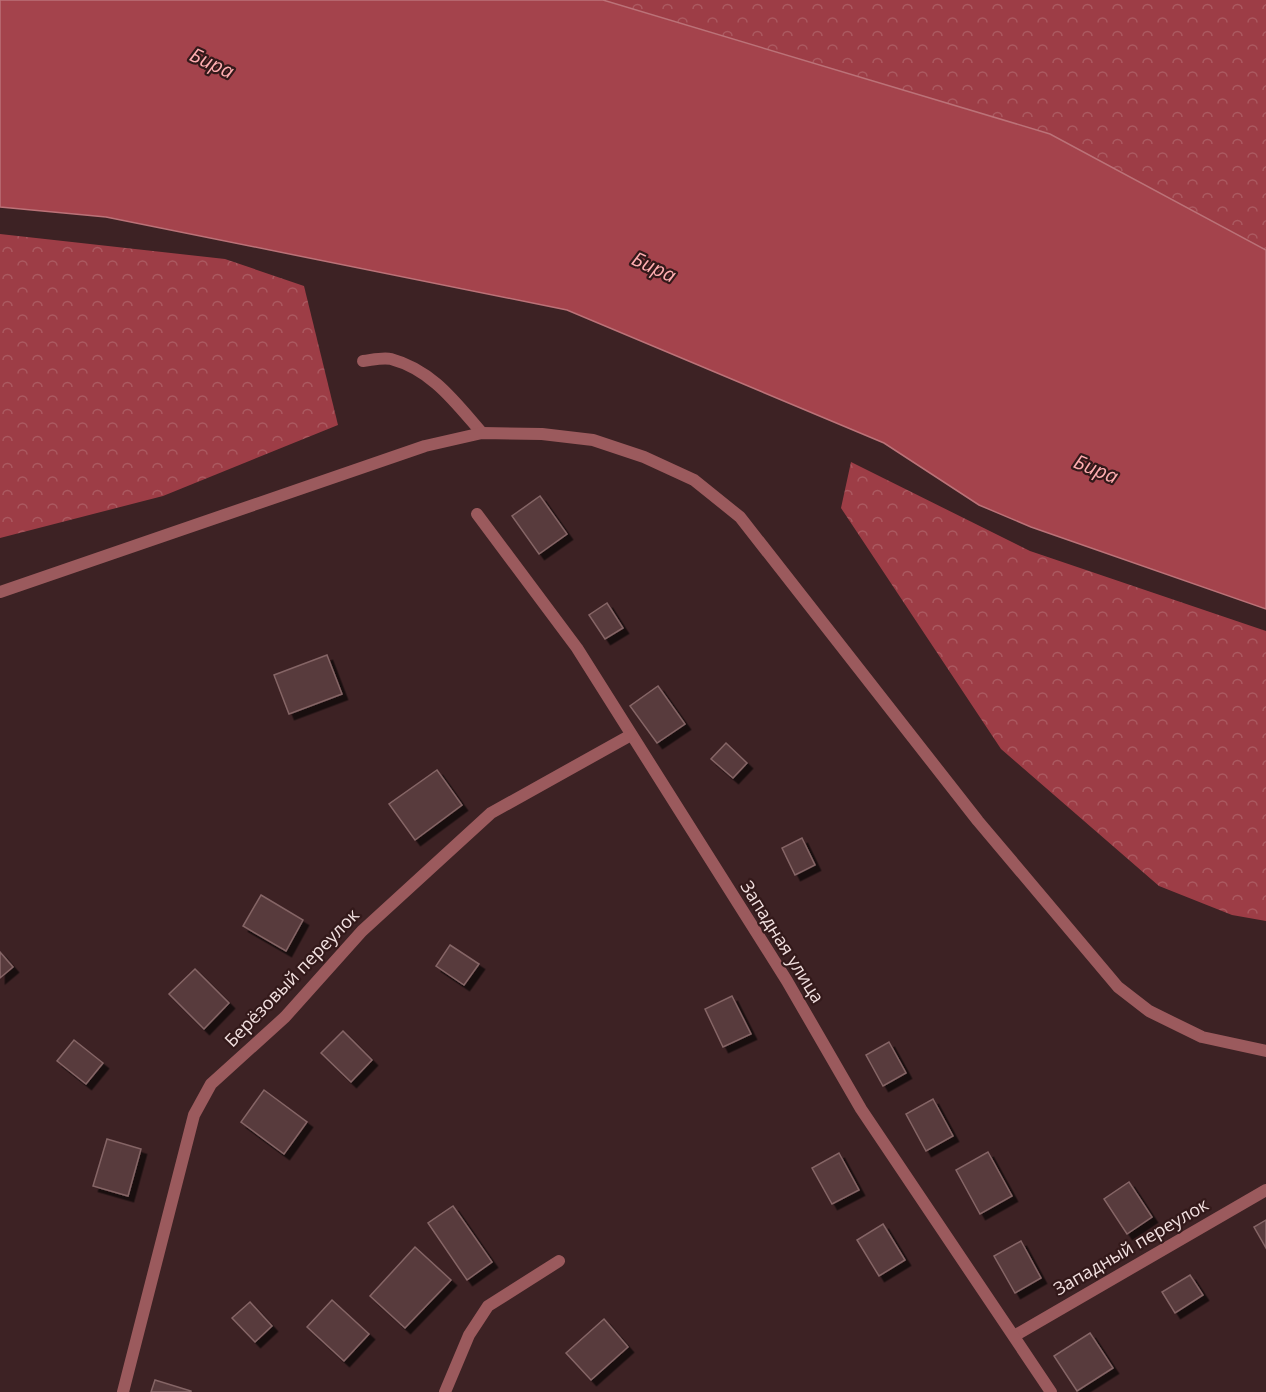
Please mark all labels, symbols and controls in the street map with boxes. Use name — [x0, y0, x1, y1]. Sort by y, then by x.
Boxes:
water label: Бира — [186, 41, 239, 84]
water label: Бира — [628, 245, 681, 288]
water label: Бира — [1070, 447, 1122, 490]
street label: Западная улица — [736, 876, 830, 1007]
street label: Берёзовый переулок — [219, 902, 364, 1052]
street label: Западный переулок — [1049, 1192, 1213, 1300]

